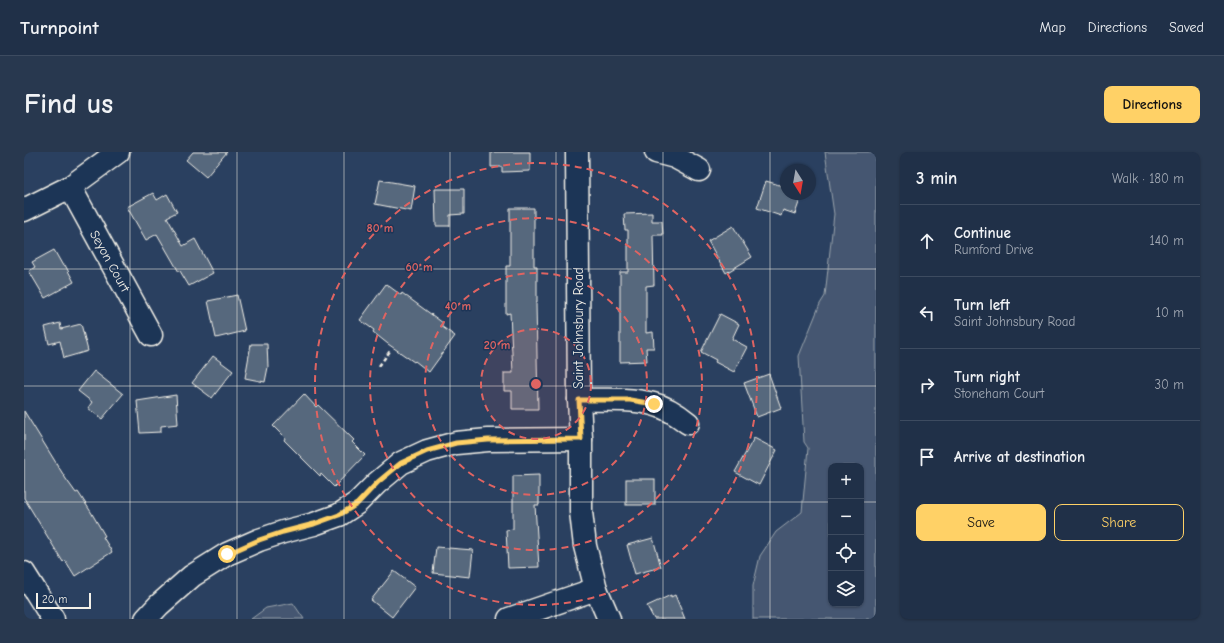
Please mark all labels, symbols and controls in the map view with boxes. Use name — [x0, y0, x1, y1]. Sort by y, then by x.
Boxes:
text: Turnpoint — [20, 17, 99, 39]
text: Map — [1039, 19, 1066, 36]
text: Directions — [1088, 19, 1147, 36]
text: Saved — [1169, 19, 1204, 36]
button: Directions — [1104, 86, 1200, 123]
text: Find us — [24, 88, 113, 120]
north arrow — [780, 164, 816, 200]
text: 3 min — [916, 169, 957, 188]
text: Walk · 180 m — [1112, 171, 1184, 186]
text: 80 m — [367, 221, 393, 235]
text: Continue — [954, 224, 1011, 242]
street label: Seyon Court — [87, 228, 134, 296]
icon: ahead — [916, 230, 938, 252]
text: 140 m — [1150, 233, 1184, 248]
text: Rumford Drive — [954, 242, 1033, 257]
text: 60 m — [406, 260, 432, 274]
street label: Saint Johnsbury Road — [571, 267, 586, 389]
text: Turn left — [954, 296, 1010, 314]
text: 40 m — [445, 299, 471, 313]
icon: left — [916, 302, 938, 324]
text: 10 m — [1156, 305, 1184, 320]
text: Saint Johnsbury Road — [954, 314, 1075, 329]
text: 20 m — [484, 338, 510, 352]
text: Turn right — [954, 368, 1020, 386]
icon: right — [916, 374, 938, 396]
centre of rings — [529, 377, 543, 391]
text: 30 m — [1154, 377, 1184, 392]
text: Stoneham Court — [954, 386, 1044, 401]
route end — [645, 395, 663, 413]
icon: arrive — [916, 446, 938, 468]
text: Arrive at destination — [954, 448, 1085, 466]
map controls — [828, 463, 864, 607]
button: + — [828, 463, 864, 499]
button: − — [828, 499, 864, 535]
button: Save — [916, 504, 1046, 541]
button: Share — [1054, 504, 1184, 541]
button: locate — [828, 535, 864, 571]
route start — [218, 545, 236, 563]
button: layers — [828, 571, 864, 607]
scale bar — [36, 591, 91, 610]
text: 20 m — [42, 593, 67, 606]

